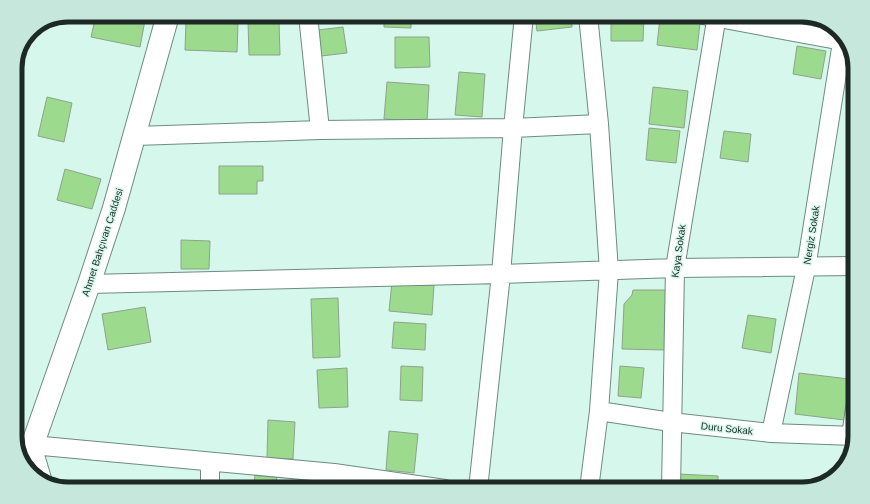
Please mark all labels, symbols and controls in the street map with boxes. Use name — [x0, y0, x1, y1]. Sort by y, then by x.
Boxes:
street label: Ahmet Bahçıvan Caddesi — [80, 187, 125, 298]
street label: Nergiz Sokak — [801, 204, 822, 265]
street label: Kaya Sokak — [669, 223, 688, 278]
street label: Duru Sokak — [700, 420, 754, 437]

